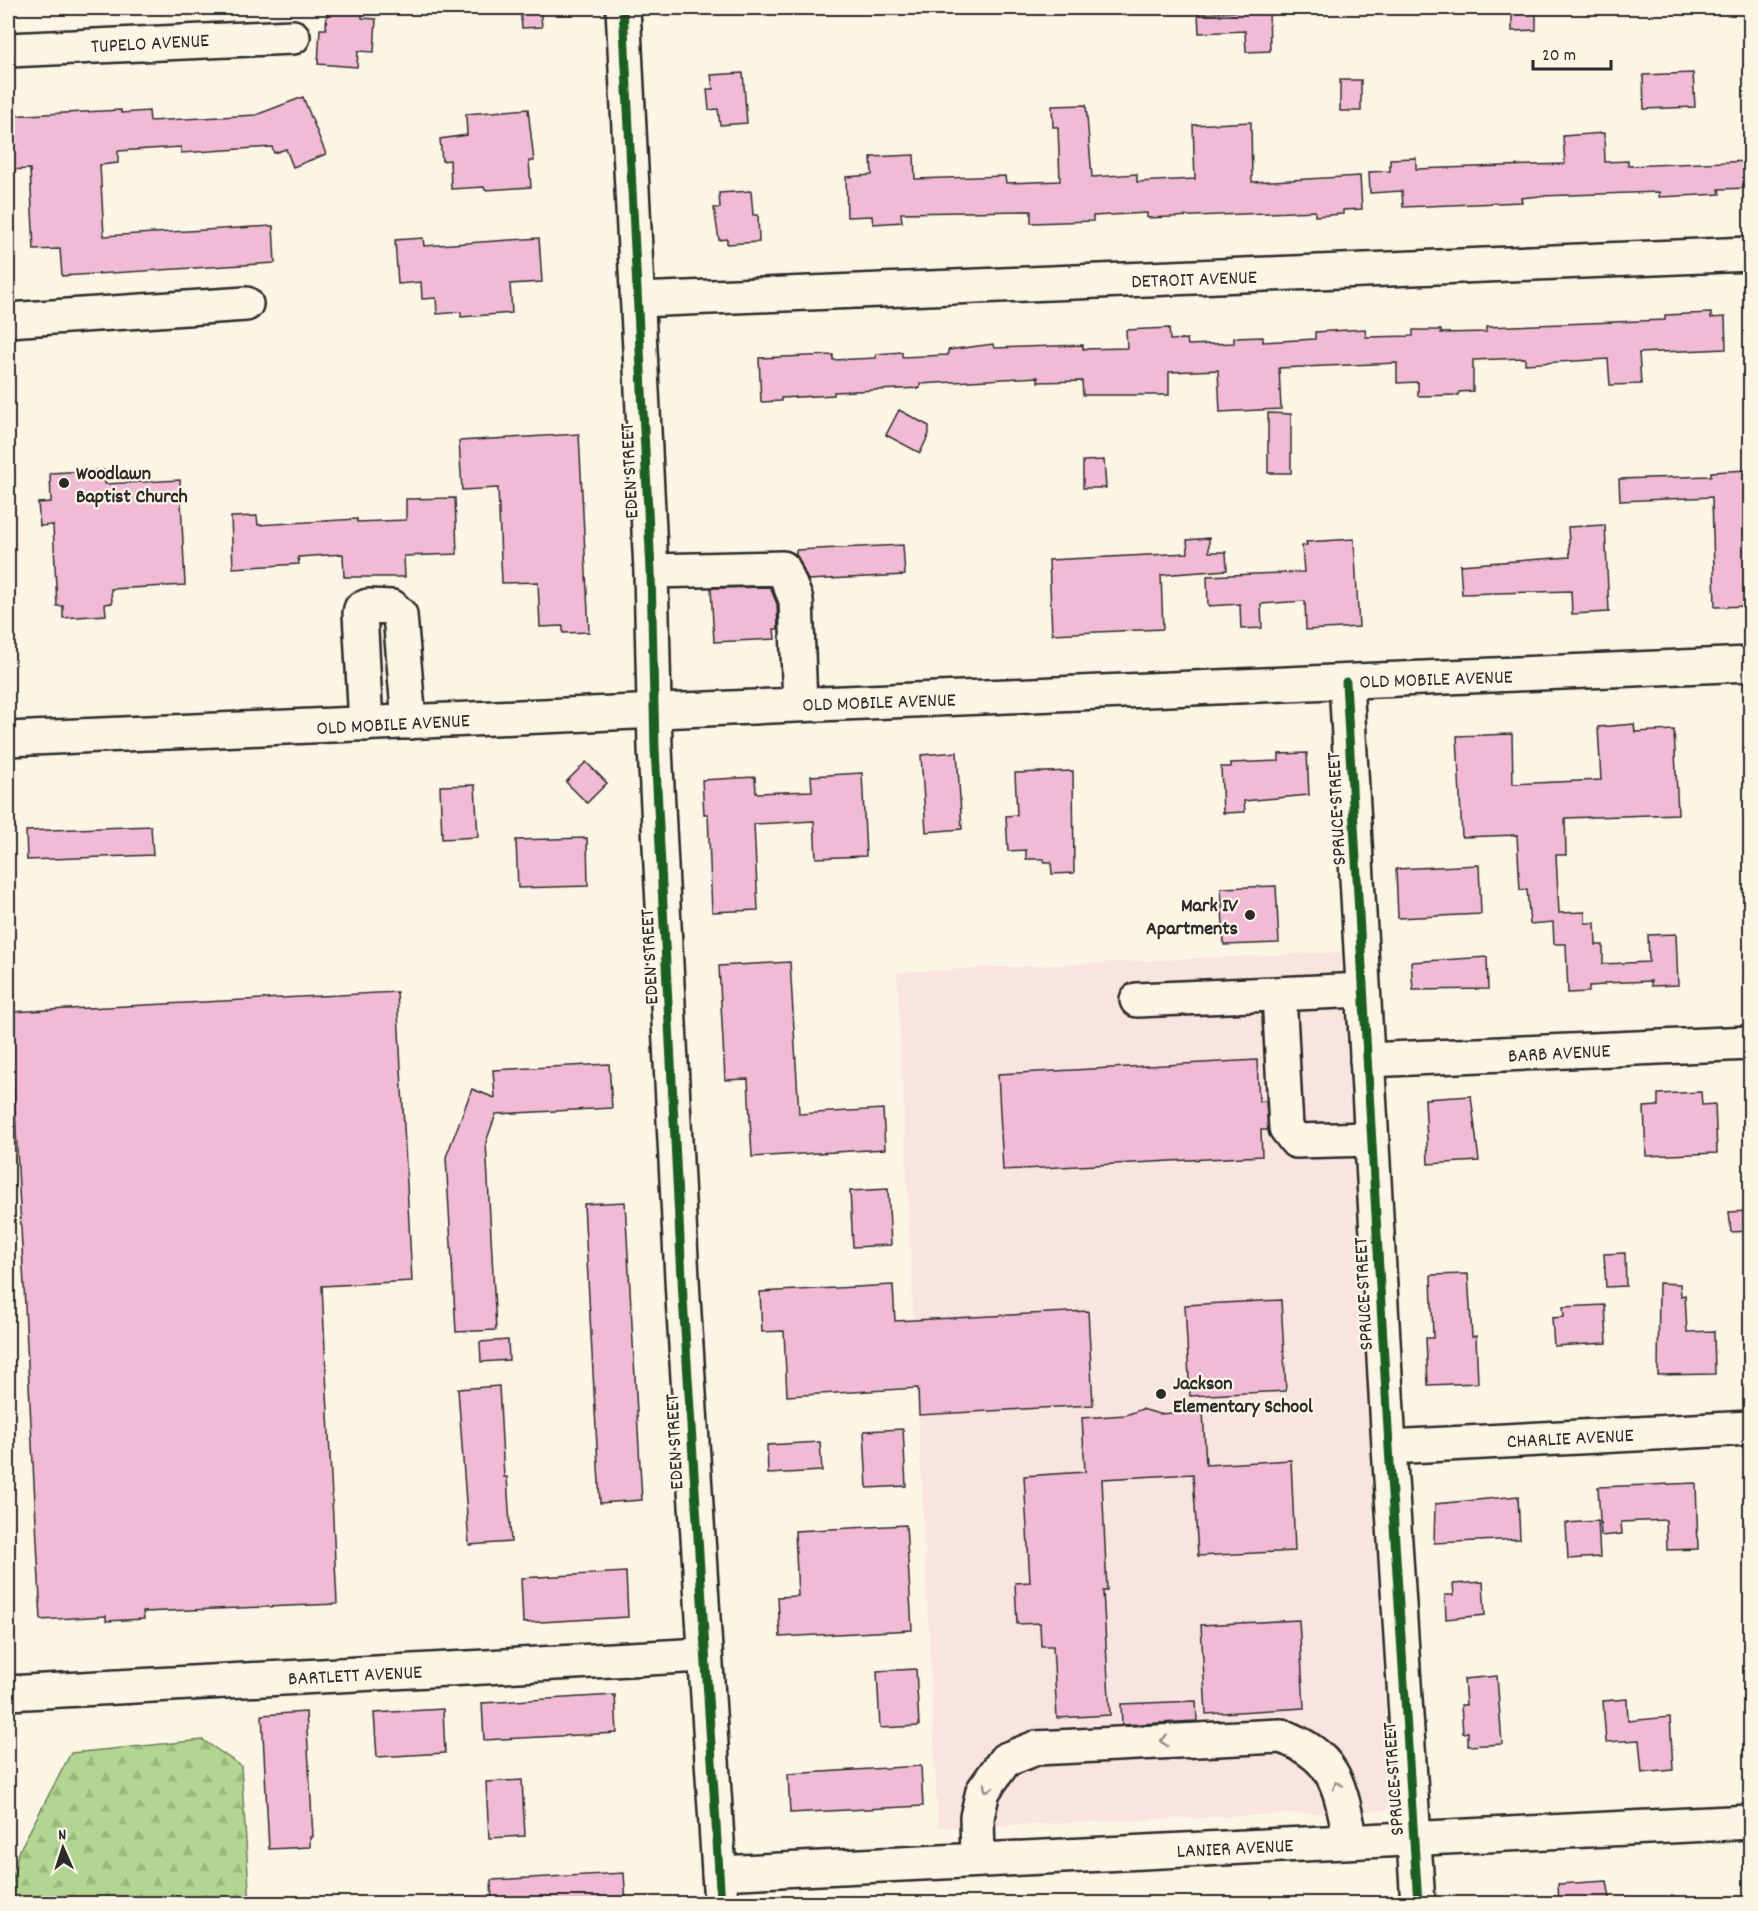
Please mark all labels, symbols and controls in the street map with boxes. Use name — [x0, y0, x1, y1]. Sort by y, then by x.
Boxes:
street label: TUPELO AVENUE — [90, 28, 210, 62]
scale bar — [1533, 33, 1611, 71]
text: 20 m — [1542, 44, 1576, 69]
street label: DETROIT AVENUE — [1131, 265, 1257, 297]
street label: EDEN STREET — [615, 422, 647, 519]
place label: Woodlawn Baptist Church — [76, 461, 188, 512]
marker: Woodlawn Baptist Church — [57, 476, 71, 490]
street label: OLD MOBILE AVENUE — [1359, 664, 1513, 698]
street label: OLD MOBILE AVENUE — [802, 687, 956, 721]
street label: OLD MOBILE AVENUE — [316, 708, 471, 744]
street label: SPRUCE STREET — [1321, 751, 1355, 866]
place label: Mark IV Apartments — [1146, 893, 1238, 944]
street label: EDEN STREET — [635, 908, 667, 1005]
marker: Mark IV Apartments — [1243, 908, 1257, 922]
street label: BARB AVENUE — [1507, 1038, 1611, 1072]
street label: SPRUCE STREET — [1348, 1236, 1382, 1351]
place label: Jackson Elementary School — [1173, 1371, 1313, 1422]
marker: Jackson Elementary School — [1154, 1387, 1168, 1401]
street label: EDEN STREET — [660, 1393, 692, 1490]
street label: CHARLIE AVENUE — [1506, 1423, 1634, 1457]
street label: BARTLETT AVENUE — [287, 1660, 423, 1694]
street label: SPRUCE STREET — [1377, 1721, 1413, 1836]
one-way arrow — [1159, 1735, 1168, 1748]
one-way arrow — [1332, 1780, 1344, 1791]
one-way arrow — [983, 1782, 994, 1792]
north arrow — [33, 1818, 93, 1878]
text: N — [58, 1824, 67, 1847]
street label: LANIER AVENUE — [1176, 1833, 1294, 1867]

